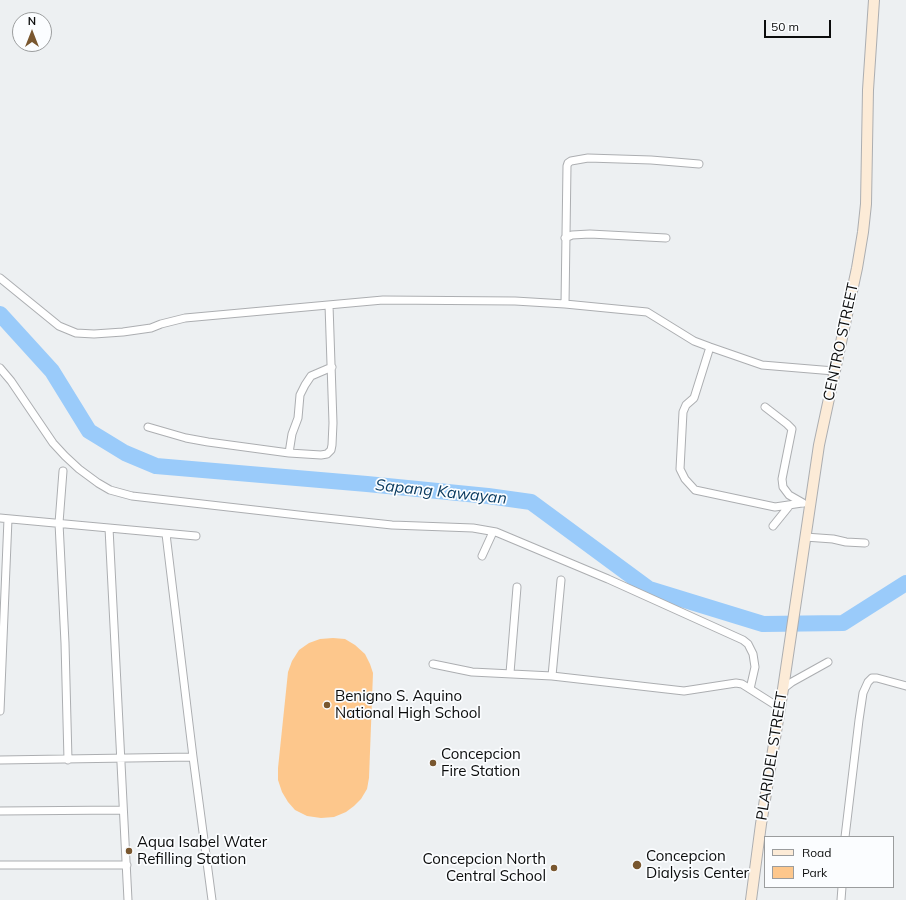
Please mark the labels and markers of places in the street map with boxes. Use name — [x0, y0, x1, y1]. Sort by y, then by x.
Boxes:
place label: Benigno S. Aquino National High School — [335, 687, 481, 722]
marker: Benigno S. Aquino National High School — [322, 700, 332, 710]
place label: Concepcion Fire Station — [441, 745, 521, 780]
marker: Concepcion Fire Station — [428, 758, 438, 768]
place label: Aqua Isabel Water Refilling Station — [137, 833, 267, 868]
marker: Aqua Isabel Water Refilling Station — [124, 846, 134, 856]
place label: Concepcion Dialysis Center — [646, 847, 749, 882]
place label: Concepcion North Central School — [423, 850, 546, 885]
marker: Concepcion Dialysis Center — [631, 859, 643, 871]
marker: Concepcion North Central School — [549, 863, 559, 873]

